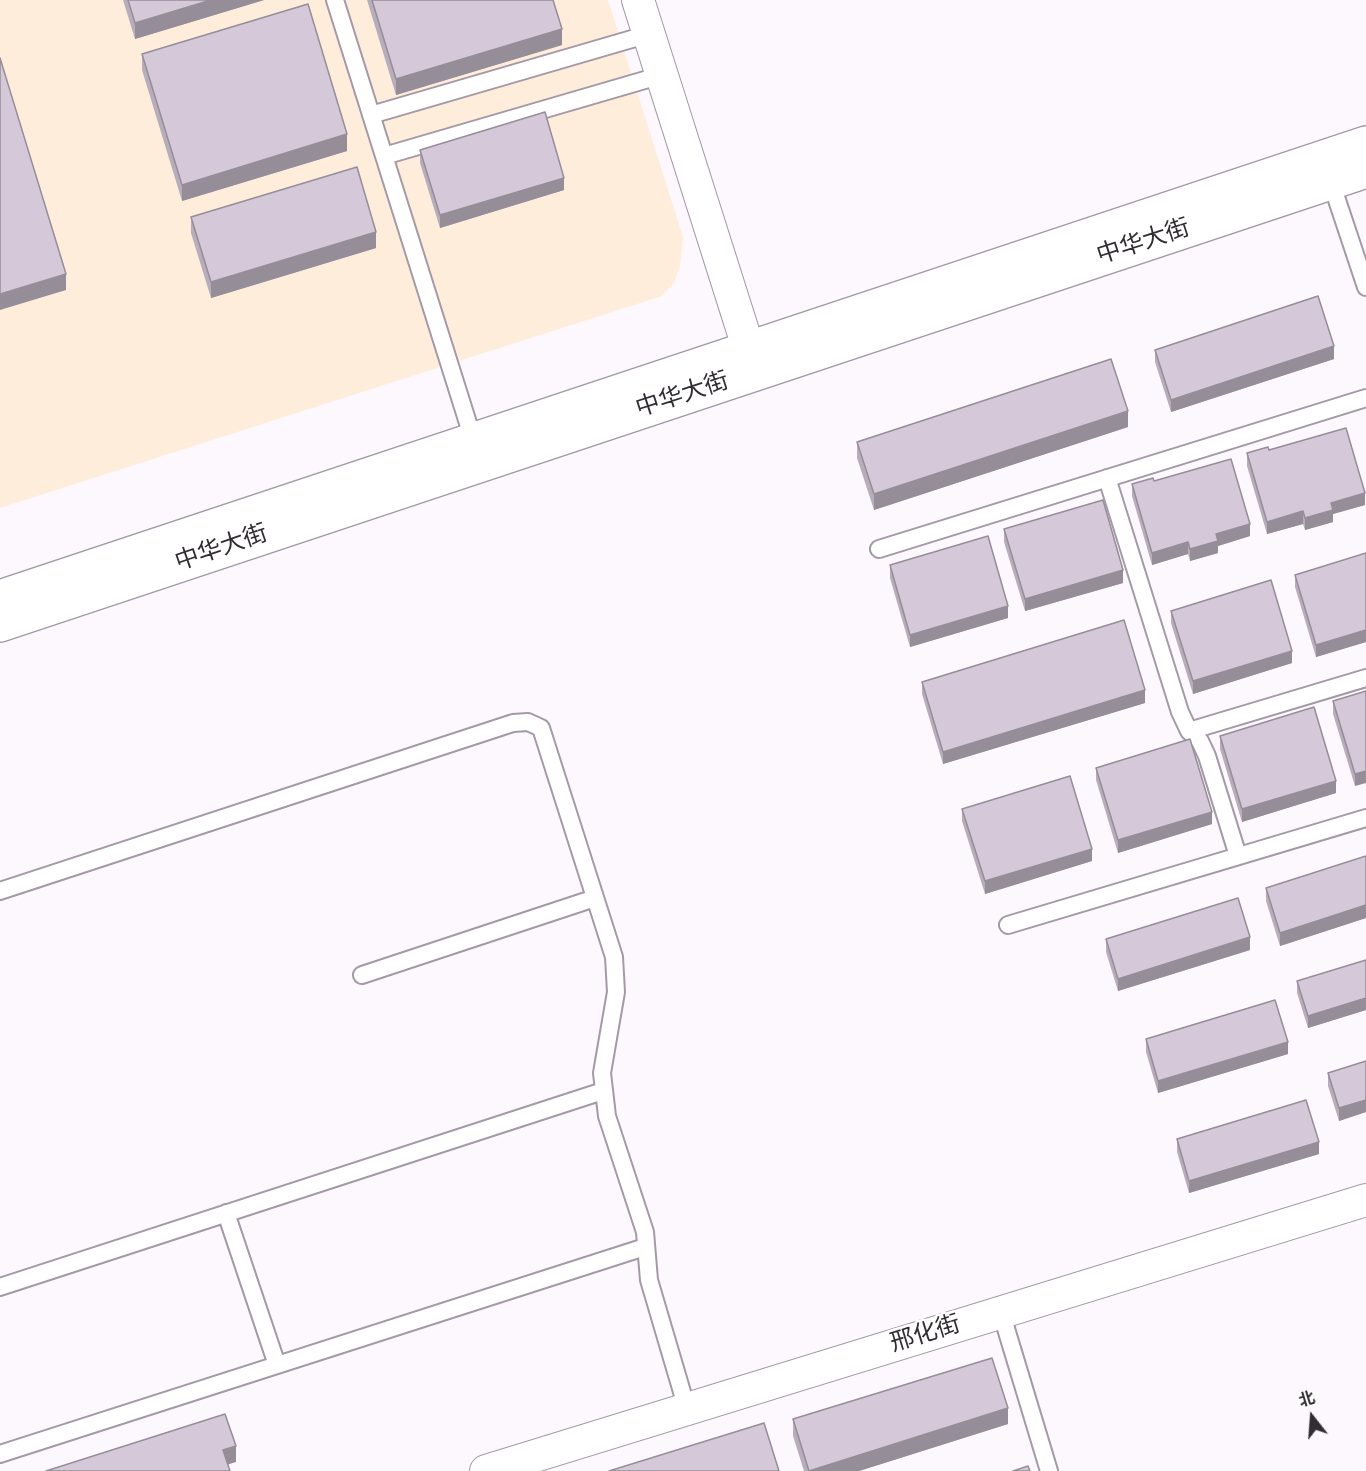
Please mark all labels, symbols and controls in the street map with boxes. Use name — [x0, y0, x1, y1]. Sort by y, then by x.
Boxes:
street label: 中华大街 — [1094, 215, 1194, 273]
street label: 中华大街 — [633, 368, 733, 426]
street label: 中华大街 — [172, 521, 272, 579]
street label: 邢化街 — [887, 1312, 965, 1360]
text: 北 — [1296, 1386, 1318, 1414]
north arrow — [1282, 1387, 1342, 1447]

